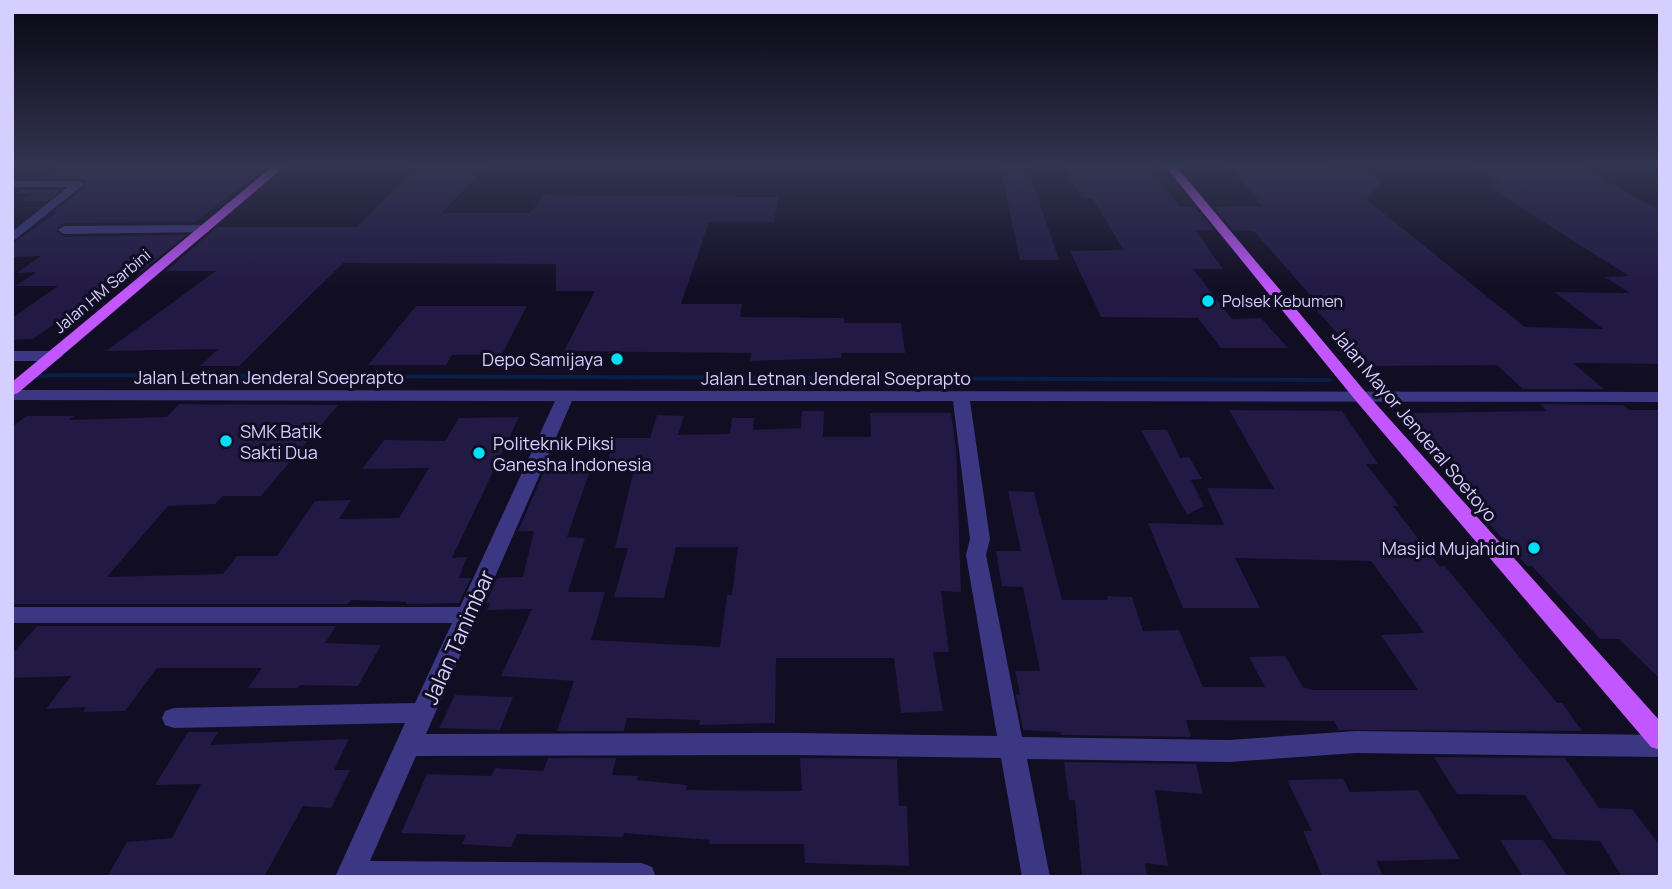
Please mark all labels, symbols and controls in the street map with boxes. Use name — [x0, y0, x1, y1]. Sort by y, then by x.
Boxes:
street label: Jalan HM Sarbini — [49, 244, 155, 338]
place label: Polsek Kebumen — [1222, 290, 1343, 312]
marker: Polsek Kebumen — [1200, 293, 1216, 309]
street label: Jalan Mayor Jenderal Soetoyo — [1327, 324, 1503, 526]
place label: Depo Samijaya — [482, 347, 603, 371]
marker: Depo Samijaya — [609, 351, 625, 367]
street label: Jalan Letnan Jenderal Soeprapto — [134, 365, 404, 389]
street label: Jalan Letnan Jenderal Soeprapto — [701, 366, 971, 390]
place label: SMK Batik Sakti Dua — [240, 419, 323, 464]
place label: Politeknik Piksi Ganesha Indonesia — [493, 431, 652, 476]
marker: SMK Batik Sakti Dua — [218, 433, 234, 449]
marker: Politeknik Piksi Ganesha Indonesia — [471, 445, 487, 461]
place label: Masjid Mujahidin — [1382, 536, 1520, 560]
marker: Masjid Mujahidin — [1526, 540, 1542, 556]
street label: Jalan Tanimbar — [416, 565, 500, 709]

